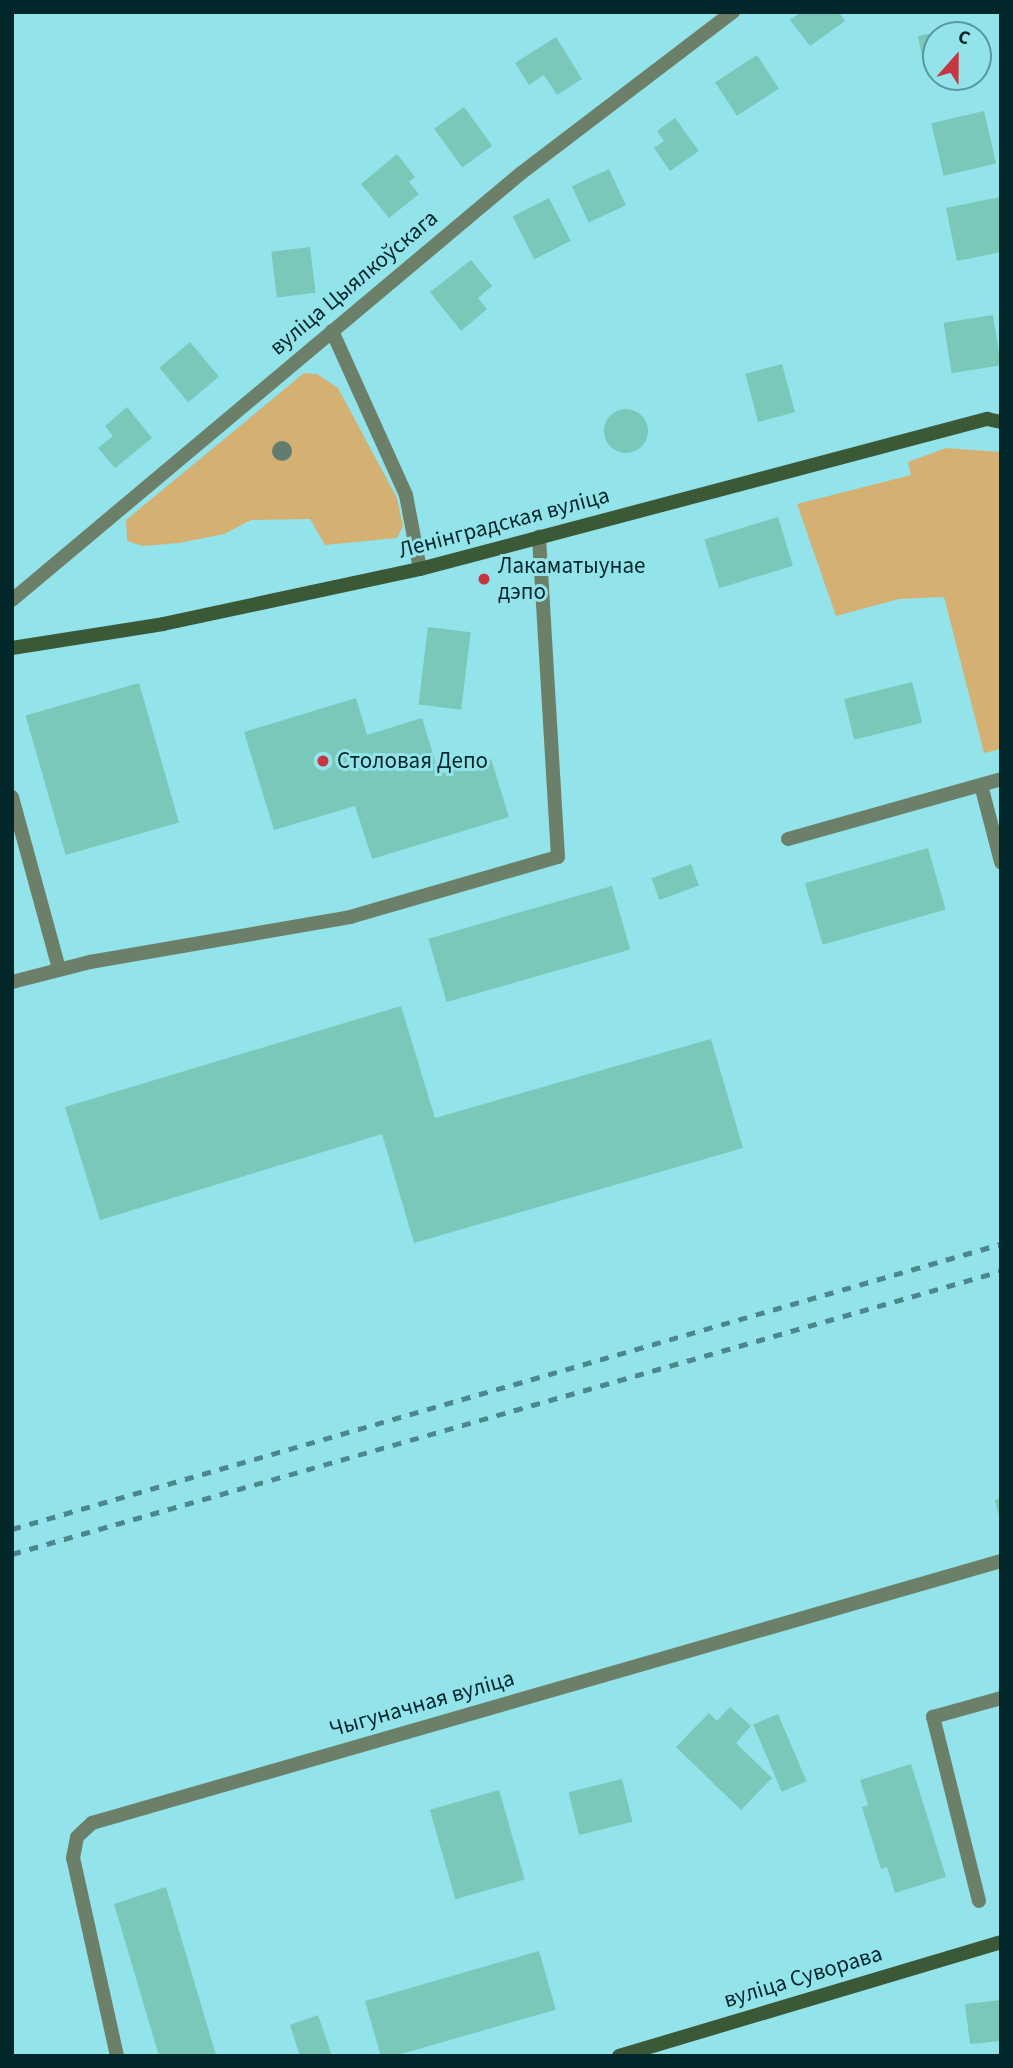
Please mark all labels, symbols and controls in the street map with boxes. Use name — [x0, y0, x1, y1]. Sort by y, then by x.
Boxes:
north arrow — [922, 21, 992, 91]
text: С — [954, 23, 974, 52]
street label: вуліца Цыялкоўскага — [264, 205, 444, 361]
street label: Ленінградская вуліца — [395, 482, 613, 564]
place label: Лакаматыунае дэпо — [498, 552, 645, 606]
marker: Лакаматыунае дэпо — [476, 571, 492, 587]
place label: Столовая Депо — [337, 747, 488, 775]
marker: Столовая Депо — [315, 753, 331, 769]
street label: Чыгуначная вуліца — [326, 1664, 518, 1744]
street label: вуліца Суворава — [720, 1940, 886, 2014]

